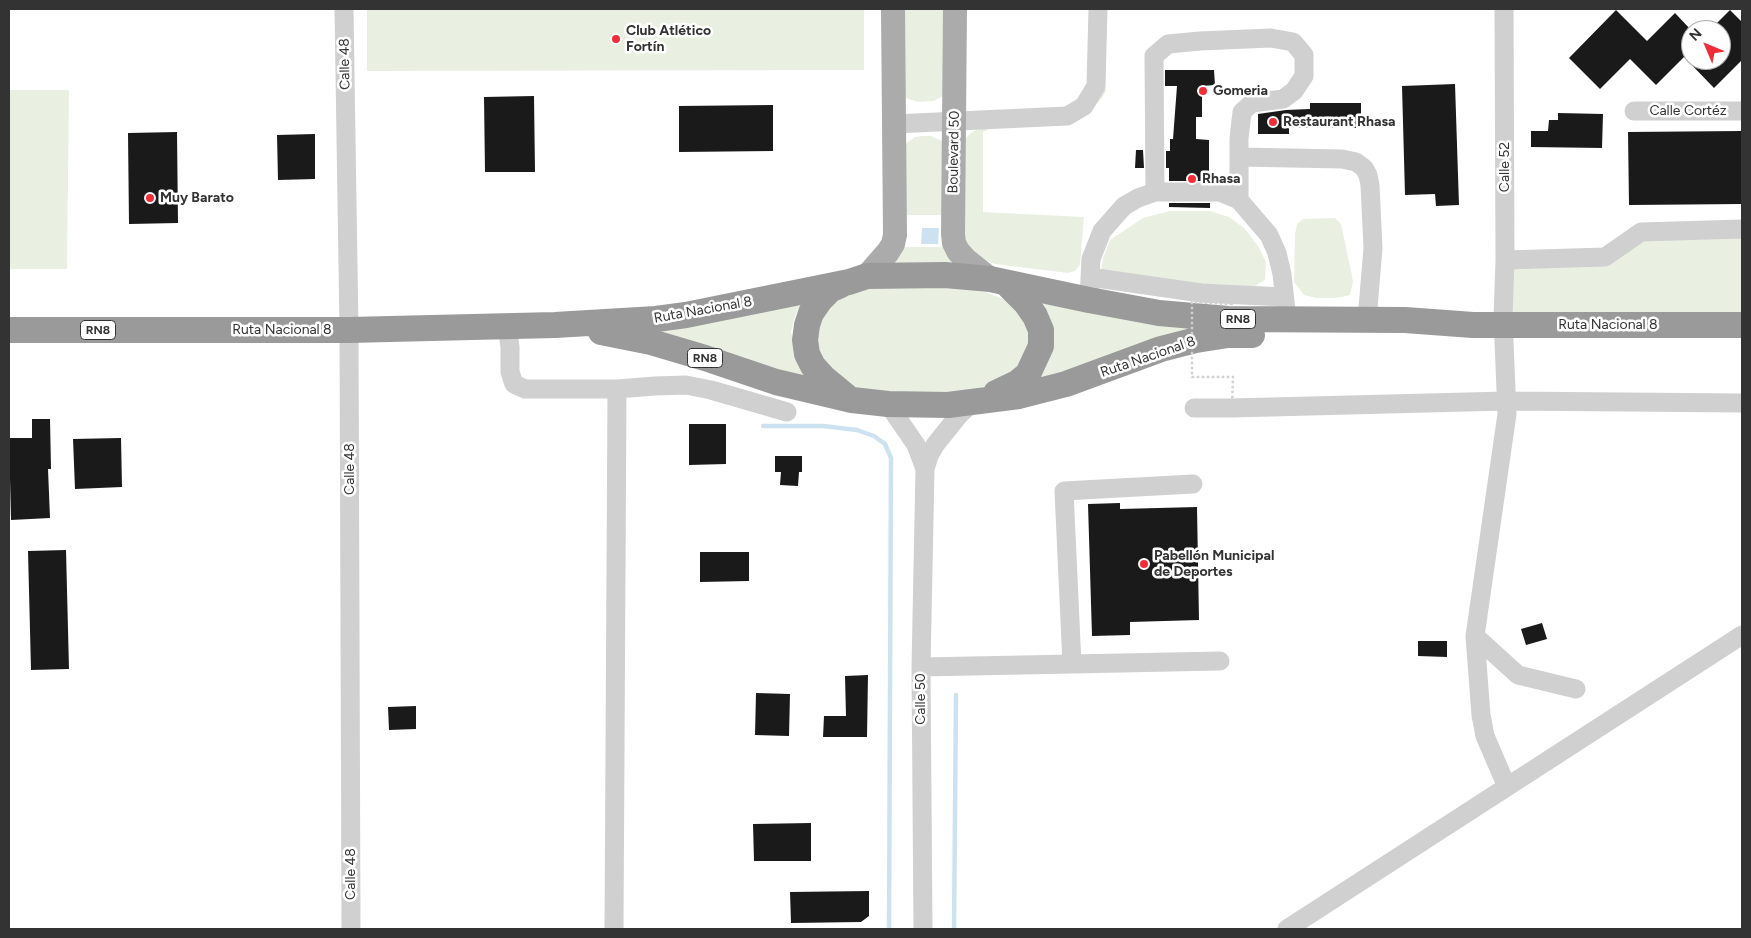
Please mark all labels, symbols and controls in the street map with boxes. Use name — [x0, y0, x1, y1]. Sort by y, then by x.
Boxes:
north arrow — [1681, 20, 1731, 70]
place label: Club Atlético Fortín — [626, 23, 711, 56]
text: N — [1686, 25, 1706, 45]
marker: Club Atlético Fortín — [610, 33, 622, 45]
street label: Calle 48 — [336, 38, 354, 90]
place label: Gomeria — [1213, 83, 1268, 99]
marker: Gomeria — [1197, 85, 1209, 97]
street label: Calle Cortéz — [1649, 103, 1727, 119]
street label: Boulevard 50 — [945, 111, 963, 193]
place label: Restaurant Rhasa — [1283, 114, 1395, 130]
marker: Restaurant Rhasa — [1267, 116, 1279, 128]
street label: Calle 52 — [1497, 142, 1513, 192]
place label: Rhasa — [1202, 171, 1240, 187]
marker: Rhasa — [1186, 173, 1198, 185]
place label: Muy Barato — [160, 190, 234, 206]
marker: Muy Barato — [144, 192, 156, 204]
street label: Ruta Nacional 8 — [653, 293, 753, 327]
road number: RN8 — [1220, 310, 1256, 328]
street label: Ruta Nacional 8 — [1558, 317, 1658, 333]
road number: RN8 — [80, 320, 116, 340]
street label: Ruta Nacional 8 — [232, 322, 332, 338]
street label: Ruta Nacional 8 — [1098, 333, 1198, 381]
road number: RN8 — [688, 348, 722, 368]
street label: Calle 48 — [342, 443, 358, 495]
place label: Pabellón Municipal de Deportes — [1154, 548, 1274, 580]
marker: Pabellón Municipal de Deportes — [1138, 558, 1150, 570]
street label: Calle 50 — [913, 673, 929, 725]
street label: Calle 48 — [343, 848, 359, 900]

